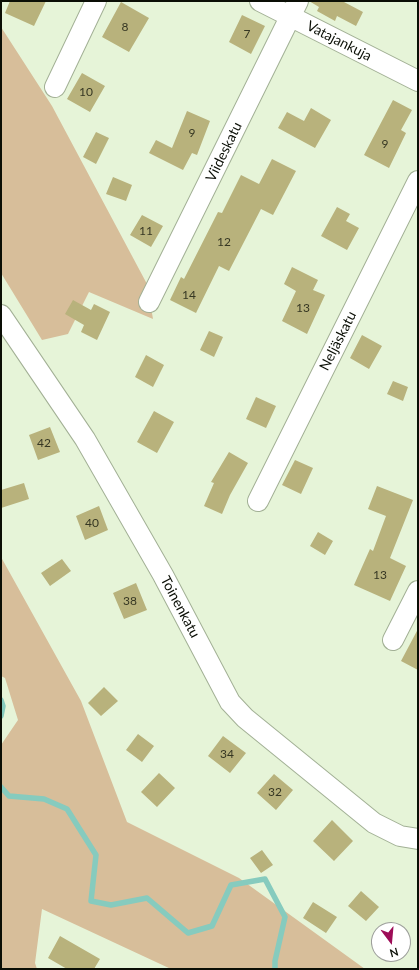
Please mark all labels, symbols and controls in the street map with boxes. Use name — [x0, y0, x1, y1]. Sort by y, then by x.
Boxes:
street label: Vatajankuja — [304, 17, 374, 65]
house number: 8 — [122, 20, 128, 34]
house number: 7 — [244, 27, 250, 41]
house number: 10 — [79, 85, 93, 99]
street label: Viideskatu — [202, 119, 246, 185]
house number: 9 — [189, 126, 195, 140]
house number: 9 — [382, 137, 388, 151]
house number: 11 — [139, 224, 153, 238]
house number: 12 — [217, 235, 231, 249]
house number: 14 — [182, 288, 196, 302]
house number: 13 — [296, 301, 310, 315]
street label: Neljäskatu — [316, 309, 360, 373]
house number: 42 — [37, 436, 51, 450]
house number: 40 — [85, 516, 99, 530]
house number: 13 — [373, 568, 387, 582]
street label: Toinenkatu — [157, 573, 203, 641]
house number: 38 — [123, 594, 137, 608]
house number: 34 — [220, 747, 234, 761]
house number: 32 — [268, 785, 282, 799]
north arrow — [371, 922, 411, 962]
text: N — [388, 946, 400, 960]

